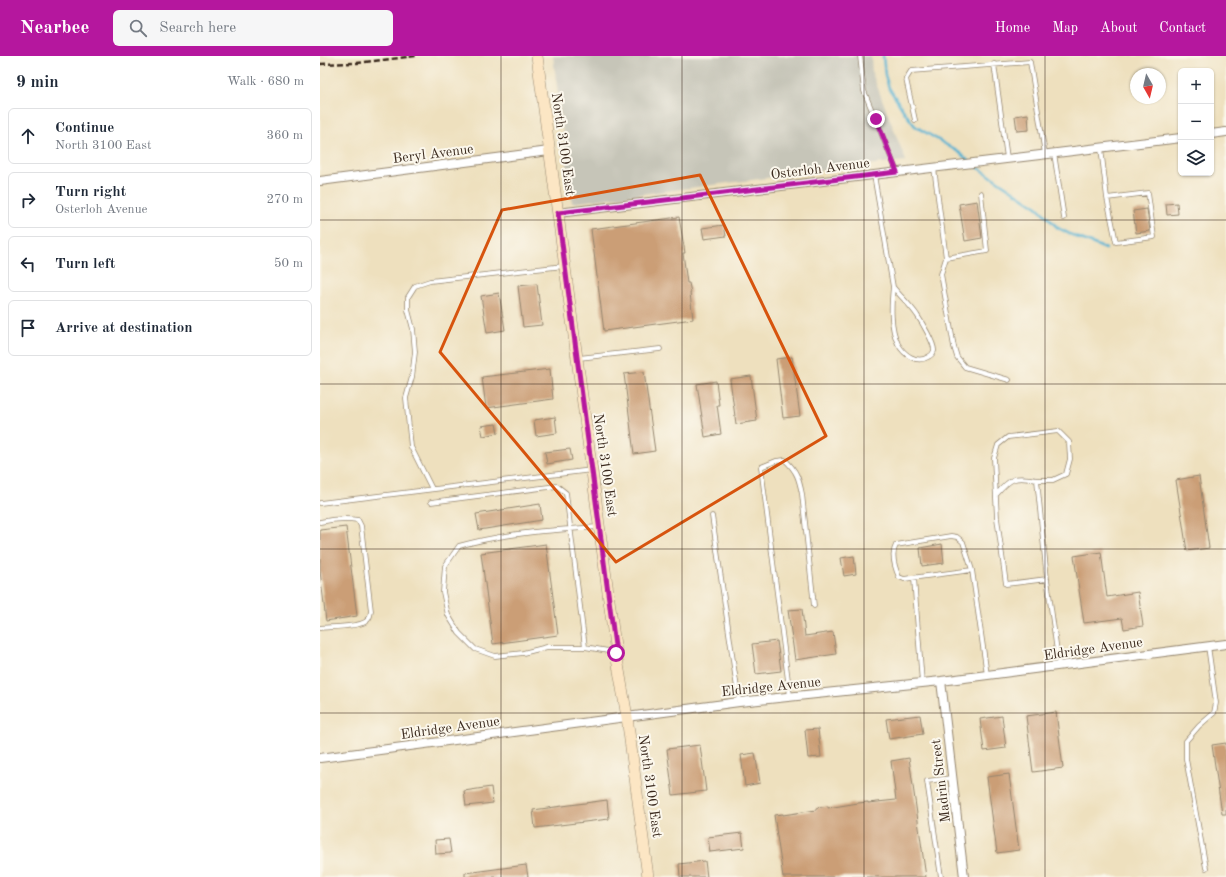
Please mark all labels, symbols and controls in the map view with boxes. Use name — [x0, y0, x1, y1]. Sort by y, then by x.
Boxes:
search box — [113, 10, 393, 46]
icon: search — [127, 17, 149, 39]
text: Nearbee — [20, 19, 89, 38]
text: Search here — [159, 21, 236, 36]
text: Home — [995, 21, 1030, 35]
text: Map — [1052, 21, 1078, 35]
text: About — [1100, 21, 1137, 35]
text: Contact — [1159, 21, 1206, 35]
north arrow — [1130, 68, 1166, 104]
map controls — [1178, 68, 1214, 176]
button: + — [1178, 68, 1214, 104]
text: 9 min — [16, 74, 59, 91]
text: Walk · 680 m — [227, 75, 304, 88]
street label: North 3100 East — [549, 92, 577, 197]
button: − — [1178, 104, 1214, 140]
route end — [867, 110, 885, 128]
text: Continue — [55, 121, 114, 136]
icon: ahead — [17, 125, 39, 147]
text: 360 m — [266, 129, 303, 142]
text: North 3100 East — [55, 139, 151, 152]
button: layers — [1178, 140, 1214, 176]
street label: Beryl Avenue — [392, 142, 474, 166]
street label: Osterloh Avenue — [770, 156, 870, 182]
text: Turn right — [55, 185, 126, 200]
icon: right — [17, 189, 39, 211]
text: 270 m — [266, 193, 303, 206]
text: Osterloh Avenue — [55, 203, 148, 216]
icon: left — [17, 253, 39, 275]
text: Turn left — [55, 257, 115, 272]
text: 50 m — [274, 257, 303, 270]
icon: arrive — [17, 317, 39, 339]
text: Arrive at destination — [55, 321, 193, 336]
street label: North 3100 East — [591, 413, 619, 518]
street label: Eldridge Avenue — [1043, 635, 1144, 663]
route start — [607, 644, 625, 662]
street label: Eldridge Avenue — [721, 675, 822, 699]
street label: Eldridge Avenue — [400, 714, 501, 742]
street label: North 3100 East — [636, 734, 664, 839]
street label: Madrin Street — [929, 738, 953, 823]

